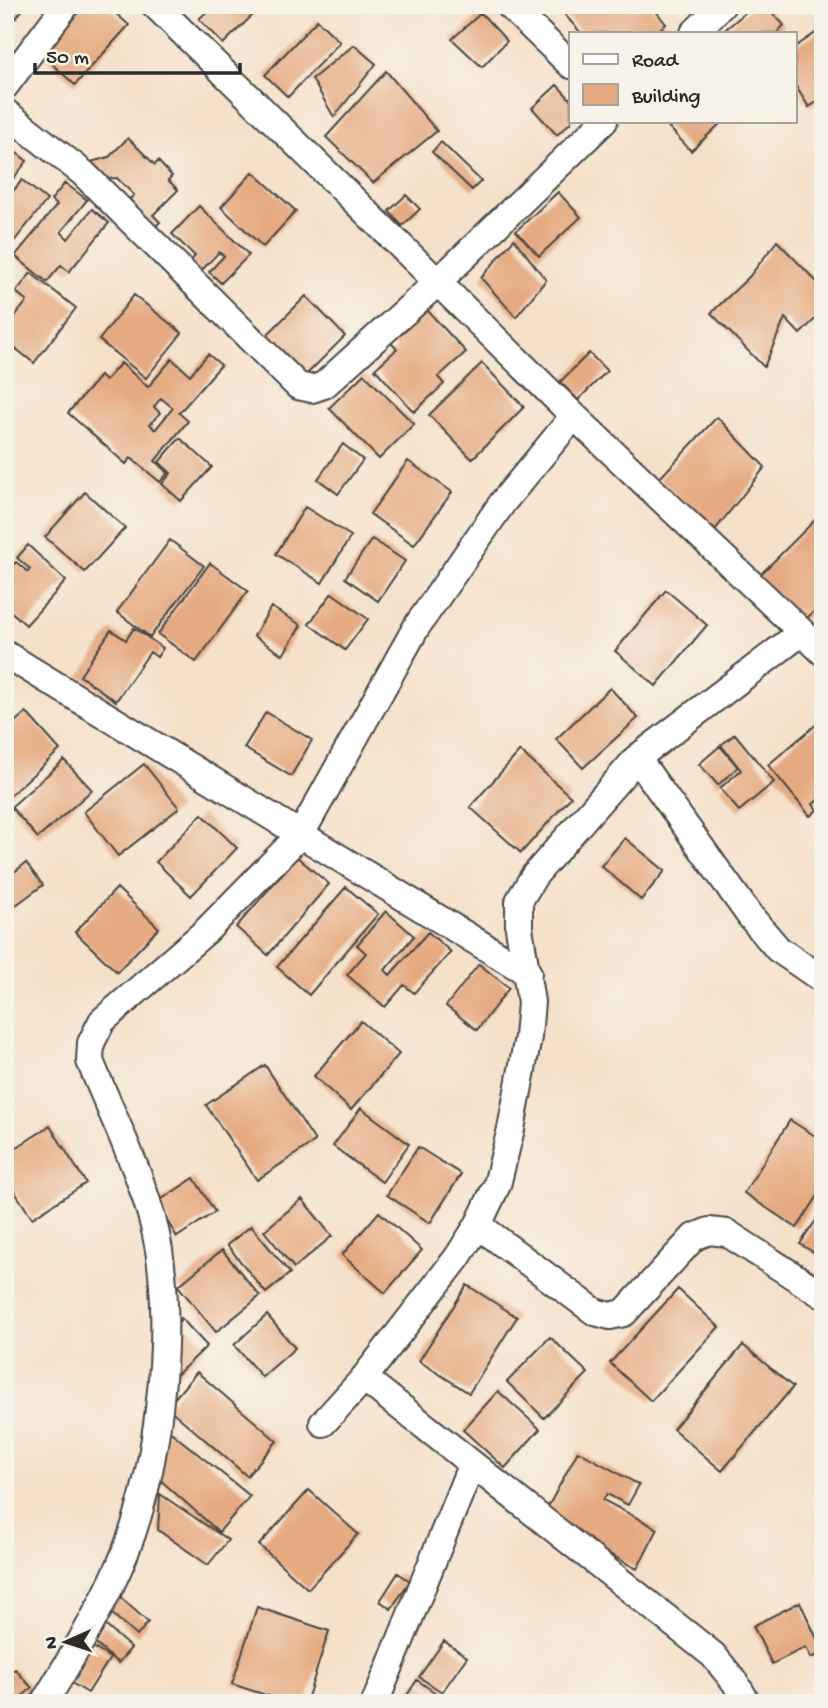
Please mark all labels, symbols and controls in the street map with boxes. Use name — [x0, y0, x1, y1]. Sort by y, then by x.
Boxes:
scale bar — [35, 32, 240, 76]
legend — [569, 32, 796, 122]
text: 50 m — [46, 47, 89, 72]
text: Road — [632, 50, 680, 75]
text: Building — [631, 86, 701, 111]
north arrow — [32, 1606, 102, 1676]
text: N — [41, 1636, 64, 1650]

